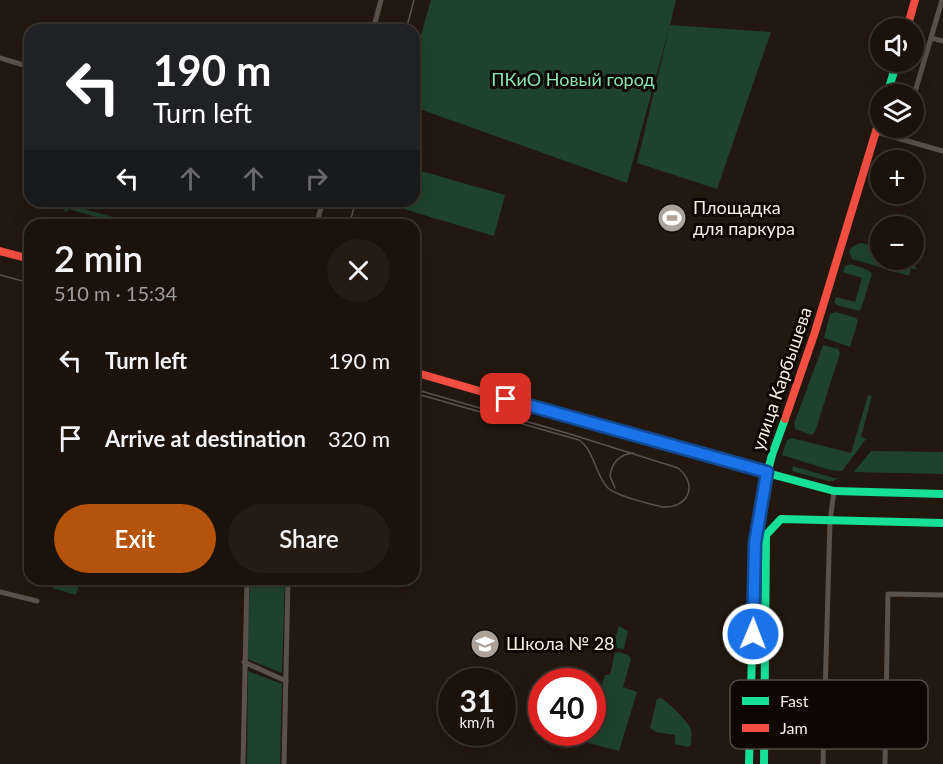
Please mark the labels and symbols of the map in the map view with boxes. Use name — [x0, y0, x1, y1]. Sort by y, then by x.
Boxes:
park label: ПКиО Новый город — [491, 68, 655, 90]
place label: Площадка для паркура — [693, 196, 795, 239]
sports icon: Площадка для паркура — [656, 202, 688, 234]
street label: улица Карбышева — [746, 304, 816, 453]
pin — [480, 373, 531, 424]
position arrow — [721, 602, 785, 666]
school or university icon: Школа № 28 — [469, 628, 501, 660]
place label: Школа № 28 — [506, 632, 615, 654]
speed limit sign: 40 — [528, 668, 606, 746]
legend — [730, 680, 928, 749]
text: Fast — [780, 691, 809, 710]
text: Jam — [780, 718, 808, 737]

